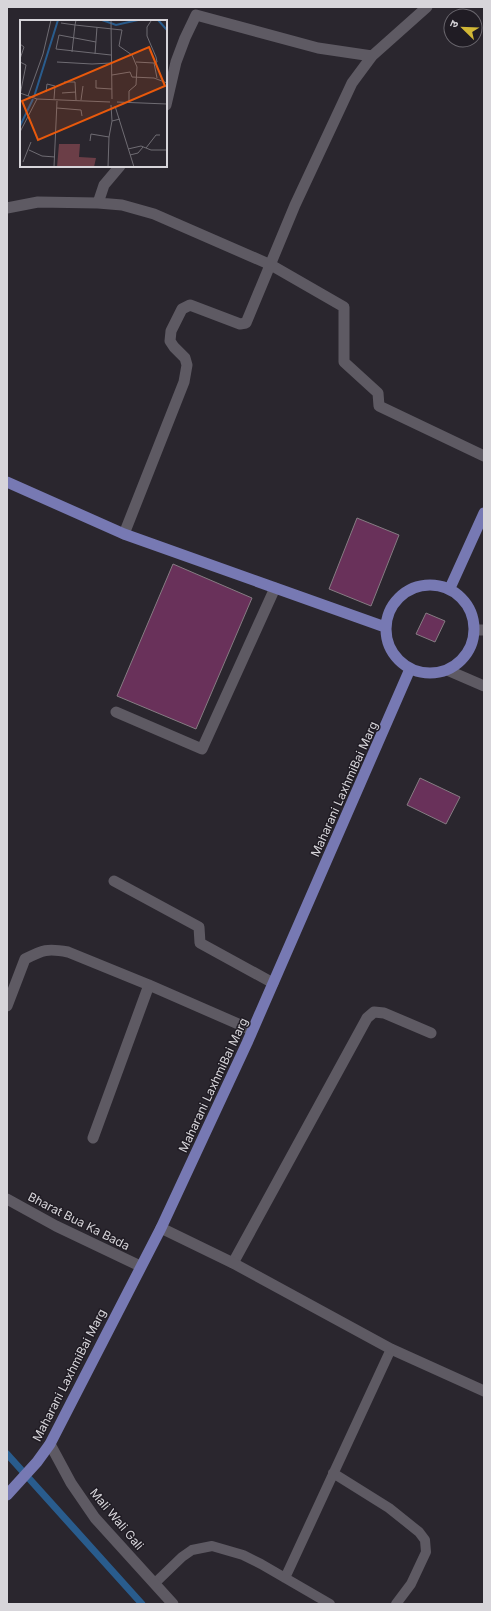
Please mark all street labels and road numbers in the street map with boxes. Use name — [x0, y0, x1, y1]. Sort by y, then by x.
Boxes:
street label: Maharani LaxhmiBai Marg — [307, 719, 381, 859]
street label: Maharani LaxhmiBai Marg — [175, 1015, 251, 1155]
street label: Bharat Bua Ka Bada — [26, 1189, 132, 1253]
street label: Maharani LaxhmiBai Marg — [29, 1306, 109, 1444]
street label: Mali Wali Gali — [87, 1485, 147, 1553]

